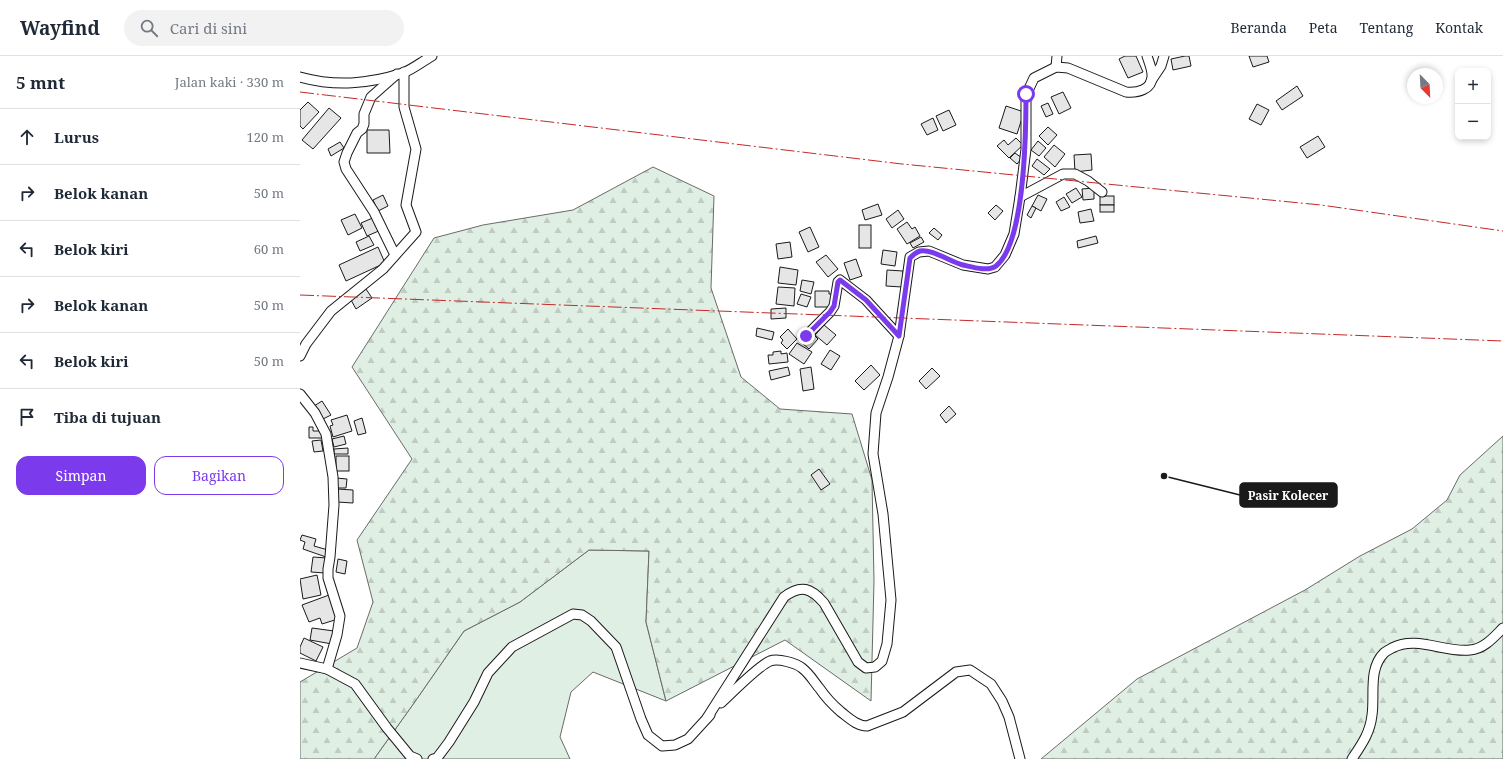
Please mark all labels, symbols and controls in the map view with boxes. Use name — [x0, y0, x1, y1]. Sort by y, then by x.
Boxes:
search box — [124, 10, 404, 46]
text: Wayfind — [20, 15, 100, 41]
icon: search — [138, 17, 160, 39]
text: Cari di sini — [170, 18, 247, 38]
text: Beranda — [1230, 18, 1287, 37]
text: Peta — [1309, 18, 1338, 37]
text: Tentang — [1360, 18, 1413, 37]
text: Kontak — [1435, 18, 1483, 37]
north arrow — [1407, 68, 1443, 104]
map controls — [1455, 68, 1491, 140]
button: + — [1455, 68, 1491, 104]
text: 5 mnt — [16, 71, 65, 94]
text: Jalan kaki · 330 m — [175, 73, 284, 91]
route start — [1017, 85, 1035, 103]
button: − — [1455, 104, 1491, 140]
icon: ahead — [16, 126, 38, 148]
text: Lurus — [54, 127, 99, 147]
text: 120 m — [247, 128, 284, 146]
icon: right — [16, 182, 38, 204]
text: Belok kanan — [54, 183, 148, 203]
text: 50 m — [254, 184, 284, 202]
icon: left — [16, 238, 38, 260]
text: Belok kiri — [54, 239, 129, 259]
text: 60 m — [254, 240, 284, 258]
icon: right — [16, 294, 38, 316]
text: Belok kanan — [54, 295, 148, 315]
text: 50 m — [254, 296, 284, 314]
route end — [797, 327, 815, 345]
icon: left — [16, 350, 38, 372]
text: Belok kiri — [54, 351, 129, 371]
text: 50 m — [254, 352, 284, 370]
icon: arrive — [16, 406, 38, 428]
text: Tiba di tujuan — [54, 407, 161, 427]
button: Simpan — [16, 456, 146, 495]
button: Bagikan — [154, 456, 284, 495]
callout: Pasir Kolecer — [1240, 483, 1337, 507]
text: Pasir Kolecer — [1248, 487, 1329, 504]

